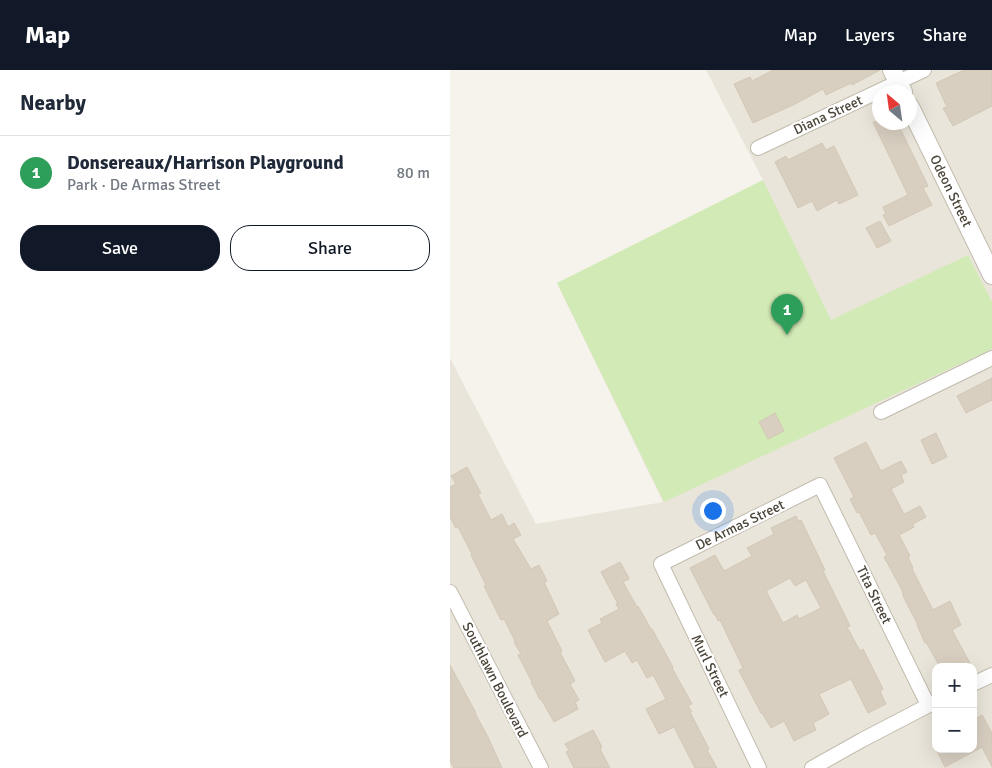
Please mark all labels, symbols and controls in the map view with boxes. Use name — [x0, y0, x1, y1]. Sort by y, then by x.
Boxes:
text: Map — [25, 20, 70, 50]
text: Map — [784, 24, 817, 46]
text: Layers — [845, 24, 895, 46]
text: Share — [923, 24, 967, 46]
north arrow — [872, 85, 917, 130]
text: Nearby — [20, 90, 86, 116]
street label: Diana Street — [791, 92, 865, 138]
text: Donsereaux/Harrison Playground — [67, 151, 344, 175]
street label: Odeon Street — [926, 152, 976, 230]
text: 1 — [32, 163, 40, 183]
text: 80 m — [396, 163, 430, 183]
text: Park · De Armas Street — [67, 175, 220, 195]
button: Save — [20, 225, 220, 271]
button: Share — [230, 225, 430, 271]
pin: 1 — [771, 294, 803, 335]
street label: De Armas Street — [693, 496, 787, 554]
your location — [700, 498, 726, 524]
street label: Tita Street — [853, 563, 895, 627]
street label: Southlawn Boulevard — [459, 619, 531, 741]
street label: Murl Street — [688, 632, 733, 700]
map controls — [932, 663, 977, 753]
button: + — [932, 663, 977, 708]
button: − — [932, 708, 977, 753]

